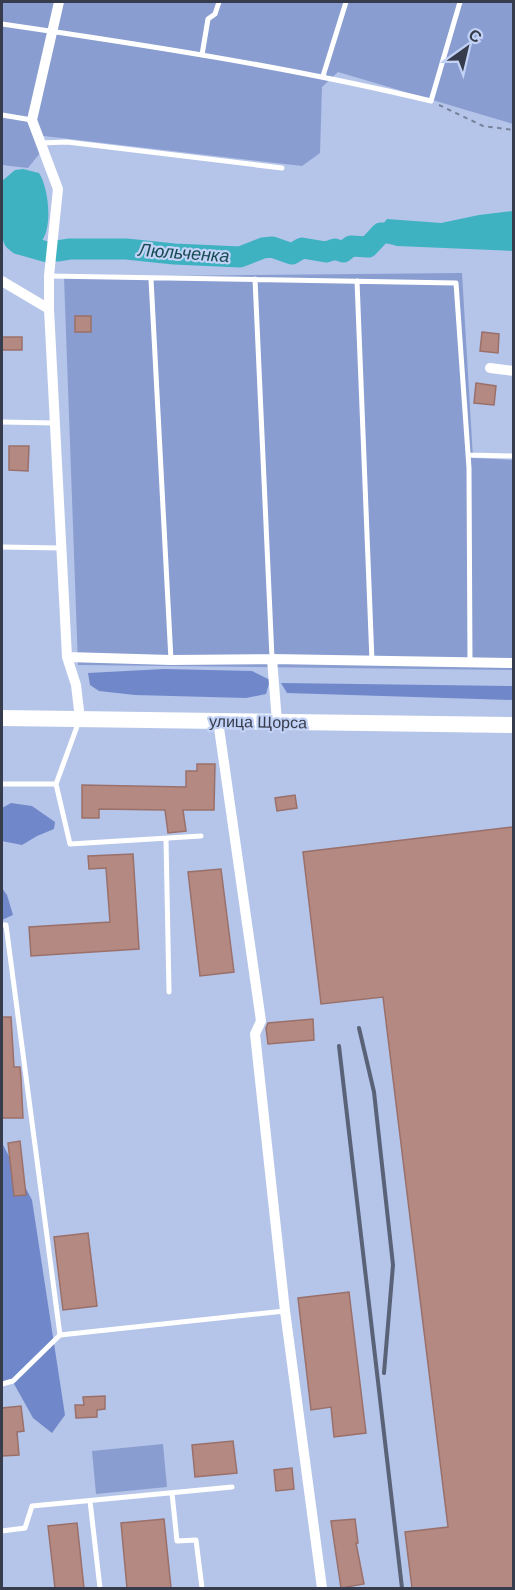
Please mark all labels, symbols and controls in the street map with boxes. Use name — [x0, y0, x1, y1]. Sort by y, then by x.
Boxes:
north arrow — [437, 18, 497, 78]
text: С — [464, 24, 486, 48]
water label: Люльченка — [137, 238, 230, 268]
street label: улица Щорса — [209, 711, 307, 733]

